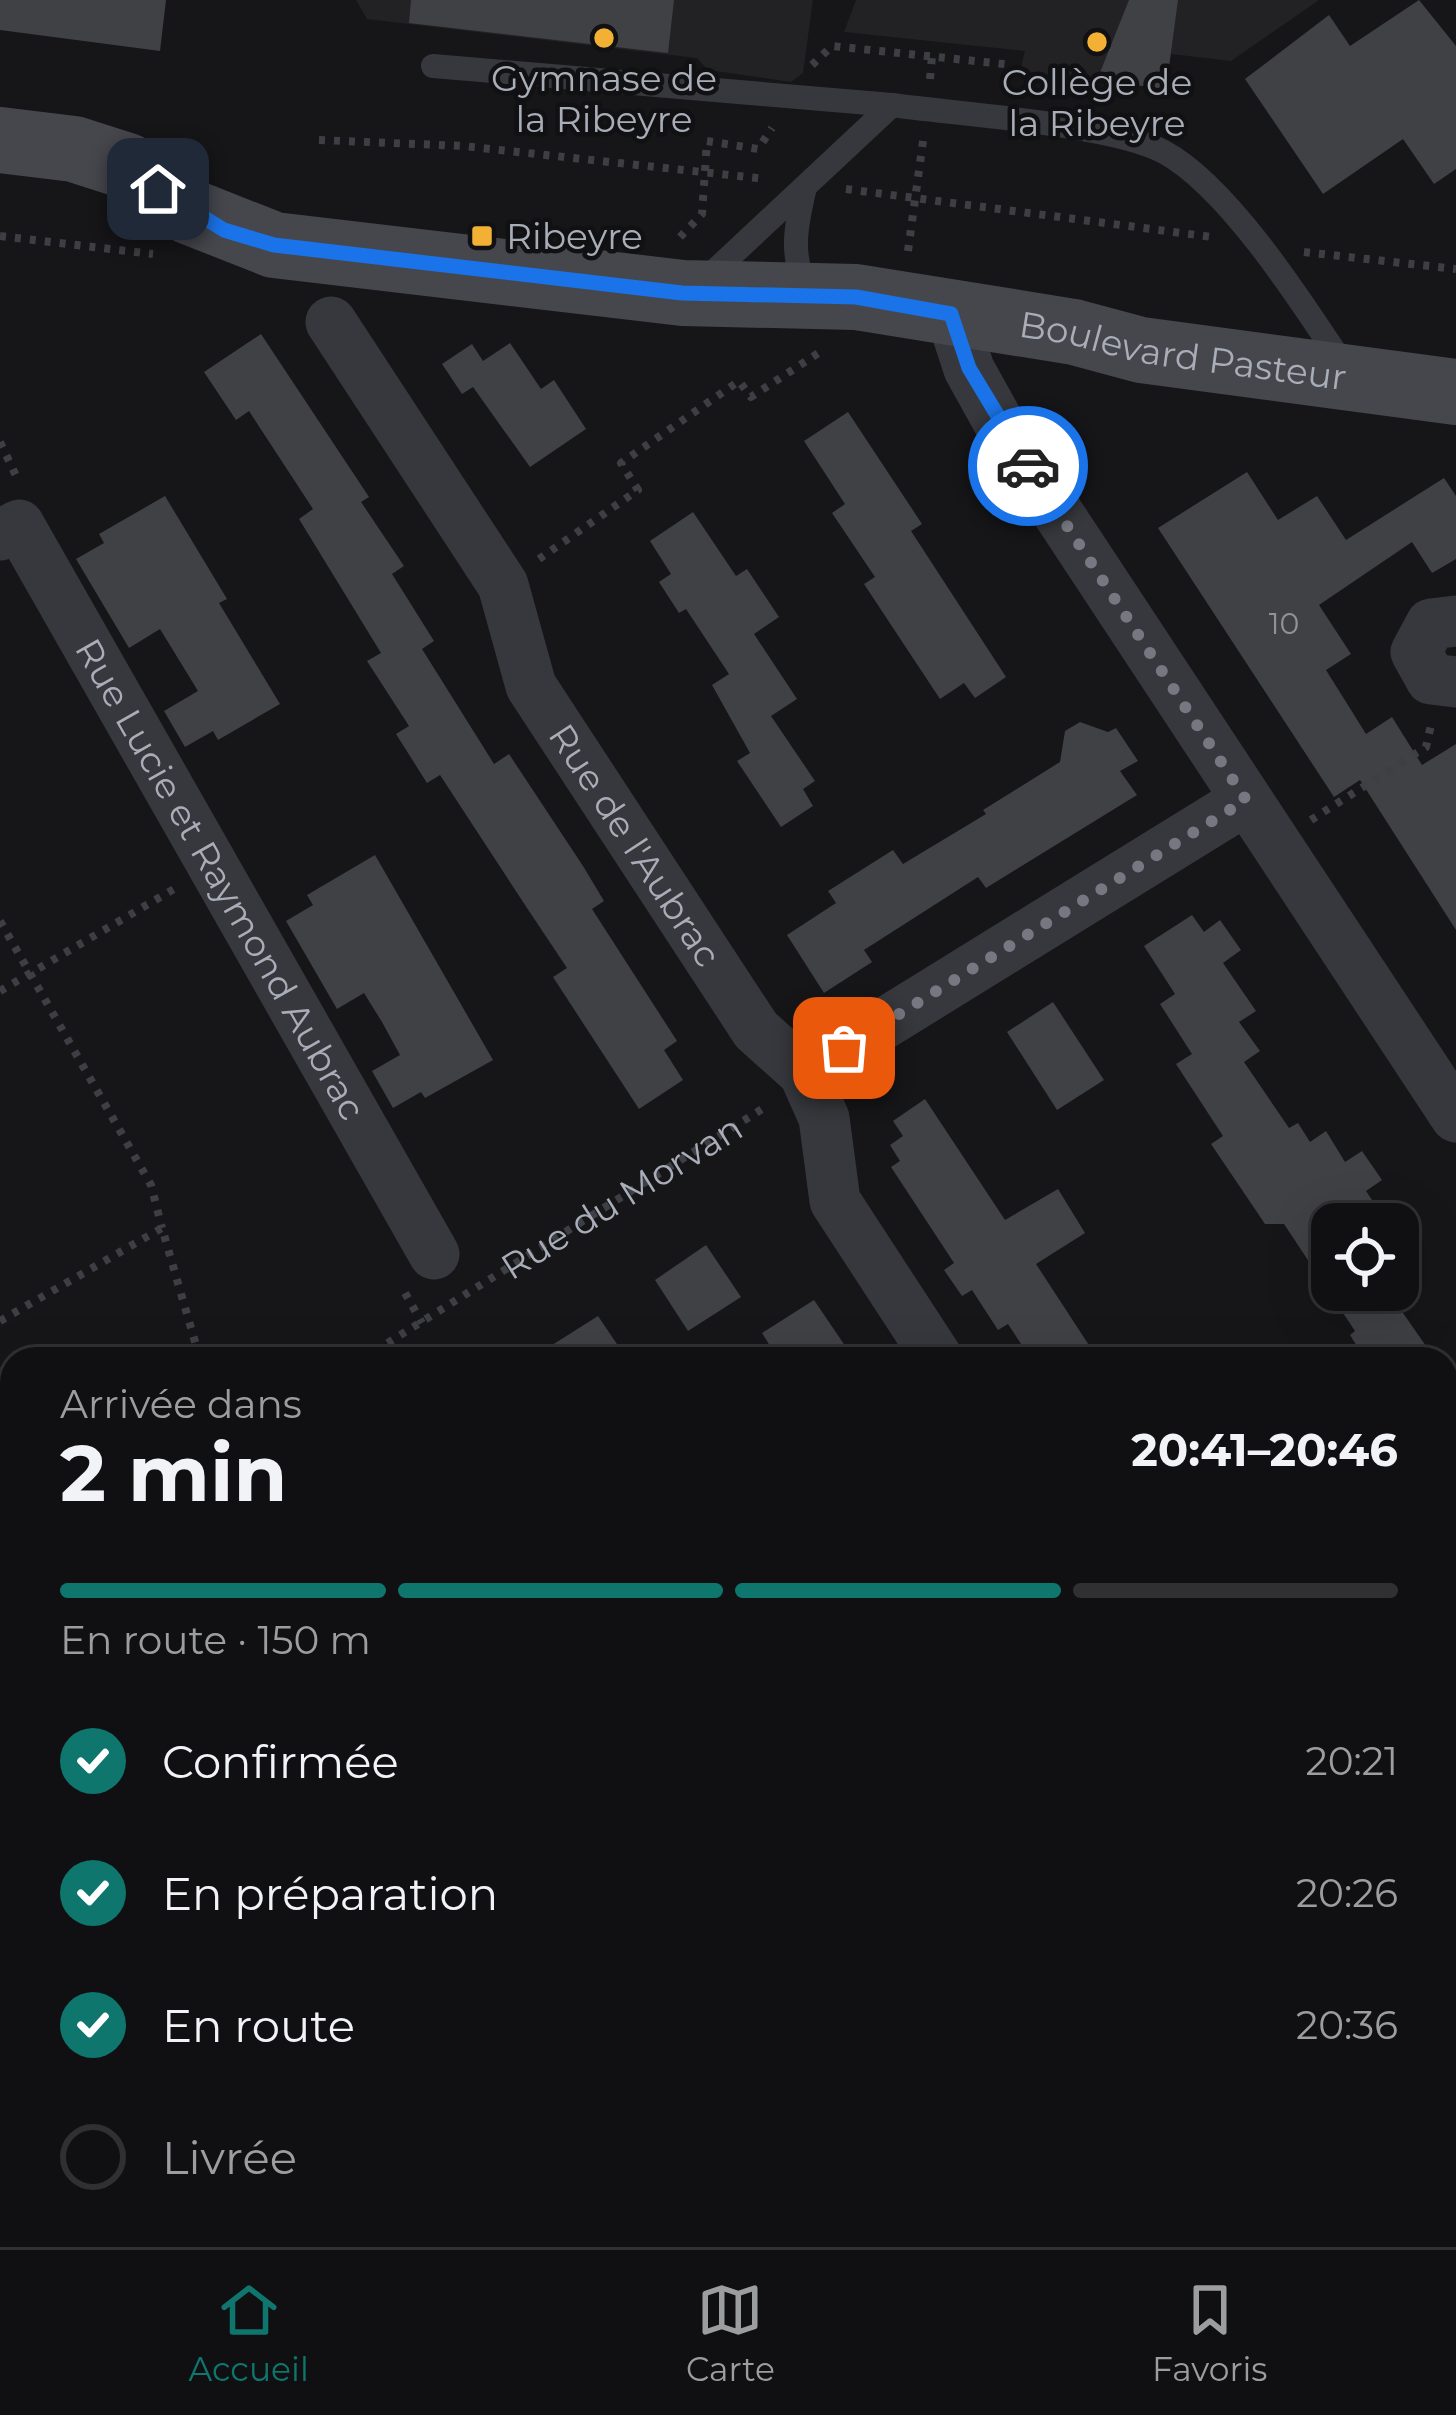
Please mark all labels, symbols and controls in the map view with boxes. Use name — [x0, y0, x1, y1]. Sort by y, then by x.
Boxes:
marker: Gymnase de la Ribeyre — [591, 25, 617, 51]
marker: Collège de la Ribeyre — [1084, 29, 1110, 55]
place label: Gymnase de la Ribeyre — [491, 56, 717, 141]
place label: Collège de la Ribeyre — [1002, 60, 1192, 145]
pin — [107, 138, 209, 240]
icon: home — [125, 156, 191, 222]
place label: Ribeyre — [506, 214, 643, 258]
marker: Ribeyre — [469, 223, 495, 249]
street label: Boulevard Pasteur — [1016, 302, 1349, 399]
courier — [968, 406, 1088, 526]
icon: car — [995, 433, 1061, 499]
house number: 10 — [1269, 605, 1299, 642]
street label: Rue Lucie et Raymond Aubrac — [66, 631, 375, 1128]
street label: Rue de l'Aubrac — [540, 715, 730, 975]
pin — [793, 997, 895, 1099]
icon: bag — [811, 1015, 877, 1081]
street label: Rue du Morvan — [493, 1105, 750, 1289]
map controls — [1311, 1203, 1419, 1311]
button: locate — [1311, 1203, 1419, 1311]
text: Arrivée dans — [60, 1380, 302, 1428]
text: 20:41–20:46 — [1131, 1422, 1398, 1477]
text: 2 min — [60, 1425, 287, 1521]
text: En route · 150 m — [60, 1616, 371, 1664]
icon: check — [60, 1728, 126, 1794]
text: Confirmée — [162, 1734, 399, 1789]
text: 20:21 — [1306, 1737, 1398, 1785]
icon: check — [60, 1860, 126, 1926]
text: En préparation — [162, 1866, 498, 1921]
text: 20:26 — [1296, 1869, 1398, 1917]
icon: check — [60, 1992, 126, 2058]
text: En route — [162, 1998, 355, 2053]
text: 20:36 — [1296, 2001, 1398, 2049]
text: Livrée — [162, 2130, 297, 2185]
tab: Accueil — [189, 2277, 309, 2389]
tab: Carte — [686, 2277, 775, 2389]
tab: Favoris — [1152, 2277, 1267, 2389]

